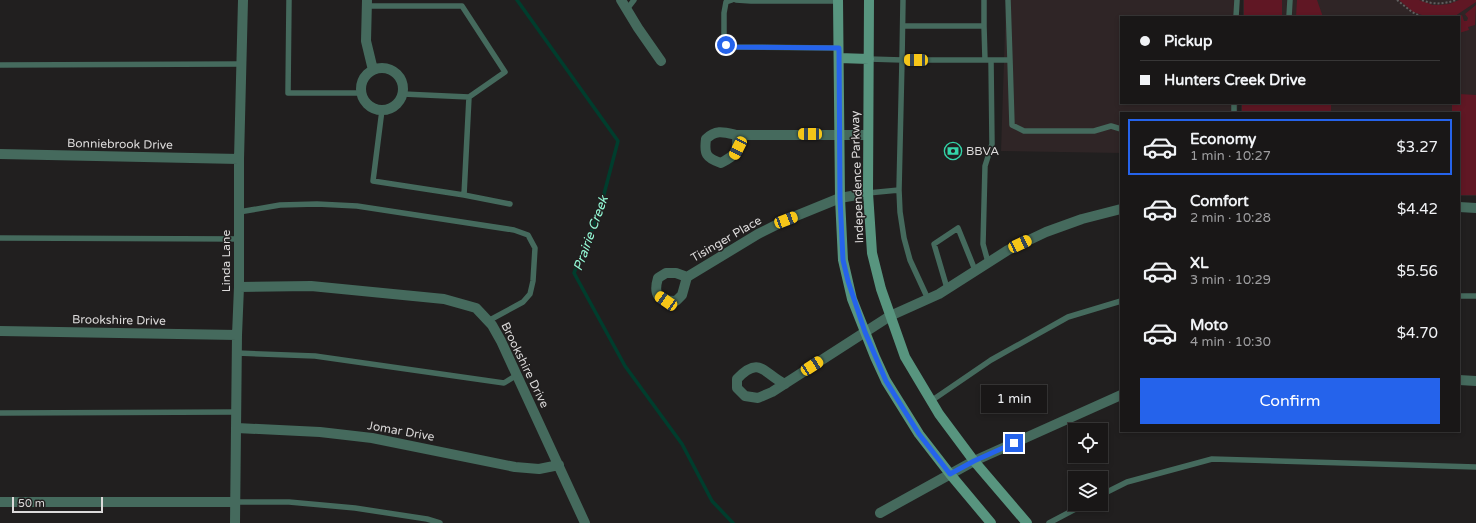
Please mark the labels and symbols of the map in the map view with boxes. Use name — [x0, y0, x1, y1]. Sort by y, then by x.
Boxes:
route start — [717, 36, 735, 54]
car — [904, 54, 928, 66]
street label: Independence Parkway — [848, 110, 866, 244]
car — [798, 128, 822, 140]
car — [727, 135, 749, 161]
street label: Bonniebrook Drive — [67, 136, 173, 152]
bank icon: BBVA — [943, 141, 963, 161]
place label: BBVA — [966, 144, 999, 158]
water label: Prairie Creek — [570, 193, 612, 273]
car — [773, 210, 799, 230]
street label: Tisinger Place — [688, 213, 764, 265]
street label: Linda Lane — [219, 230, 233, 292]
car — [1007, 233, 1033, 255]
car — [653, 289, 679, 313]
street label: Brookshire Drive — [72, 312, 166, 328]
street label: Brookshire Drive — [498, 320, 552, 410]
car — [799, 354, 825, 378]
callout: 1 min — [981, 385, 1047, 413]
street label: Jomar Drive — [366, 418, 436, 444]
route end — [1005, 434, 1023, 452]
scale bar — [12, 495, 103, 514]

